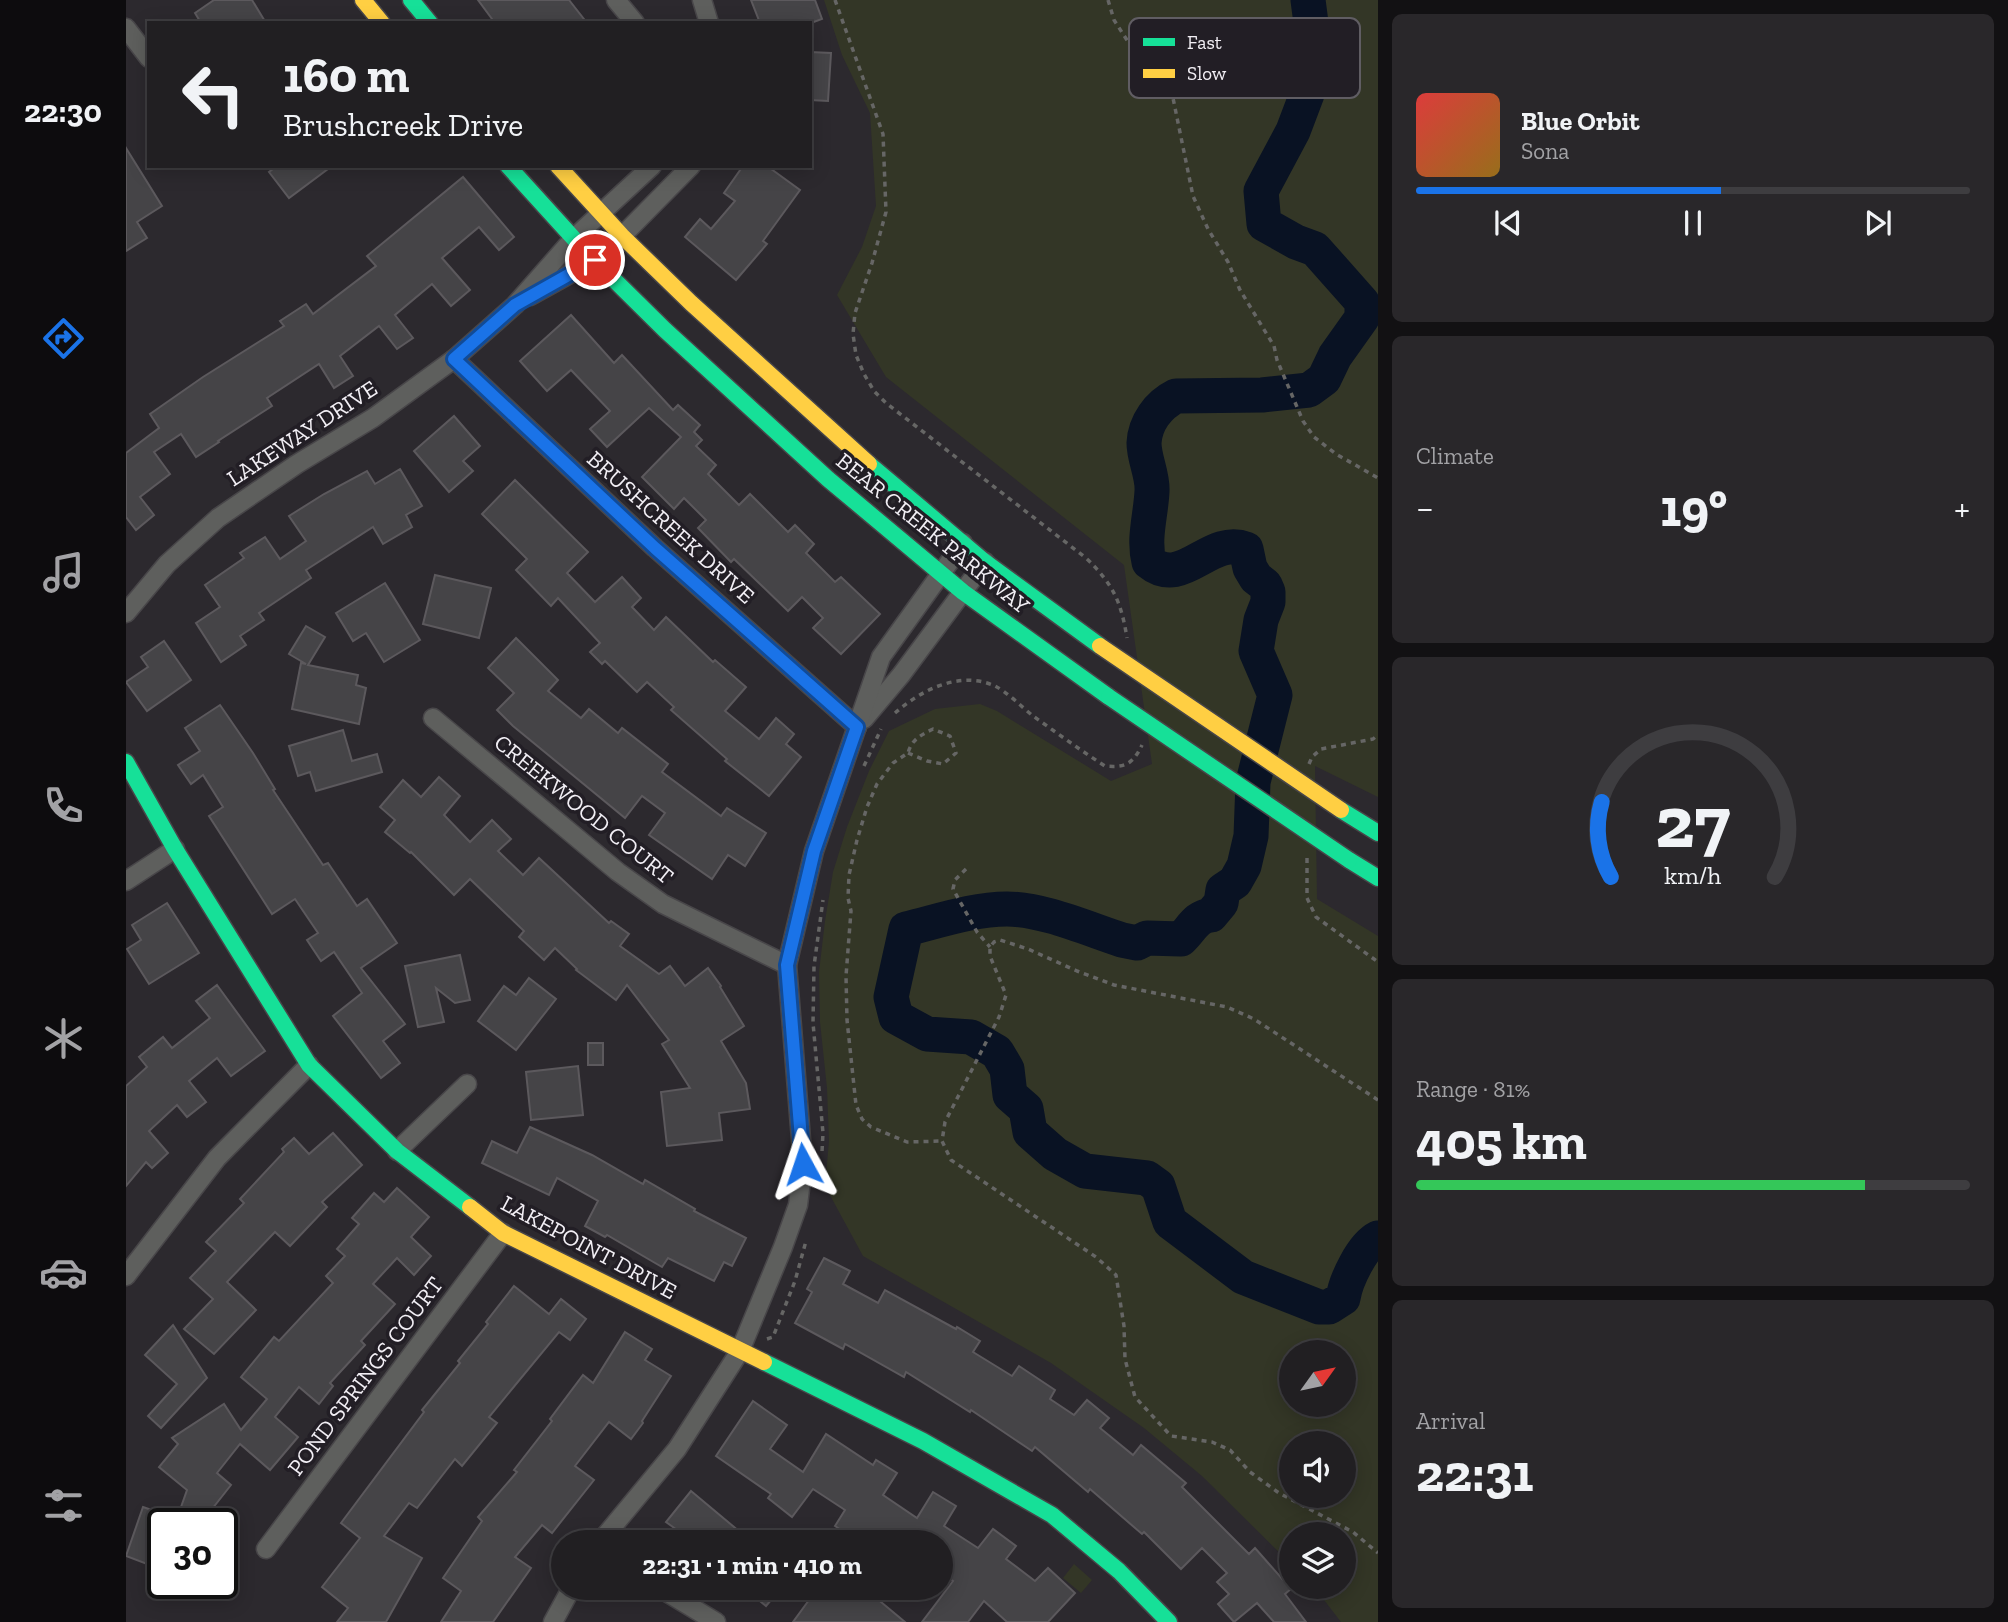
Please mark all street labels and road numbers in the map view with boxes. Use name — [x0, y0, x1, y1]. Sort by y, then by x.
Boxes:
street label: LAKEWAY DRIVE — [222, 374, 382, 492]
street label: BRUSHCREEK DRIVE — [582, 445, 760, 609]
street label: BEAR CREEK PARKWAY — [831, 446, 1036, 620]
street label: CREEKWOOD COURT — [489, 728, 679, 890]
street label: LAKEPOINT DRIVE — [496, 1189, 682, 1305]
street label: POND SPRINGS COURT — [281, 1271, 449, 1481]

